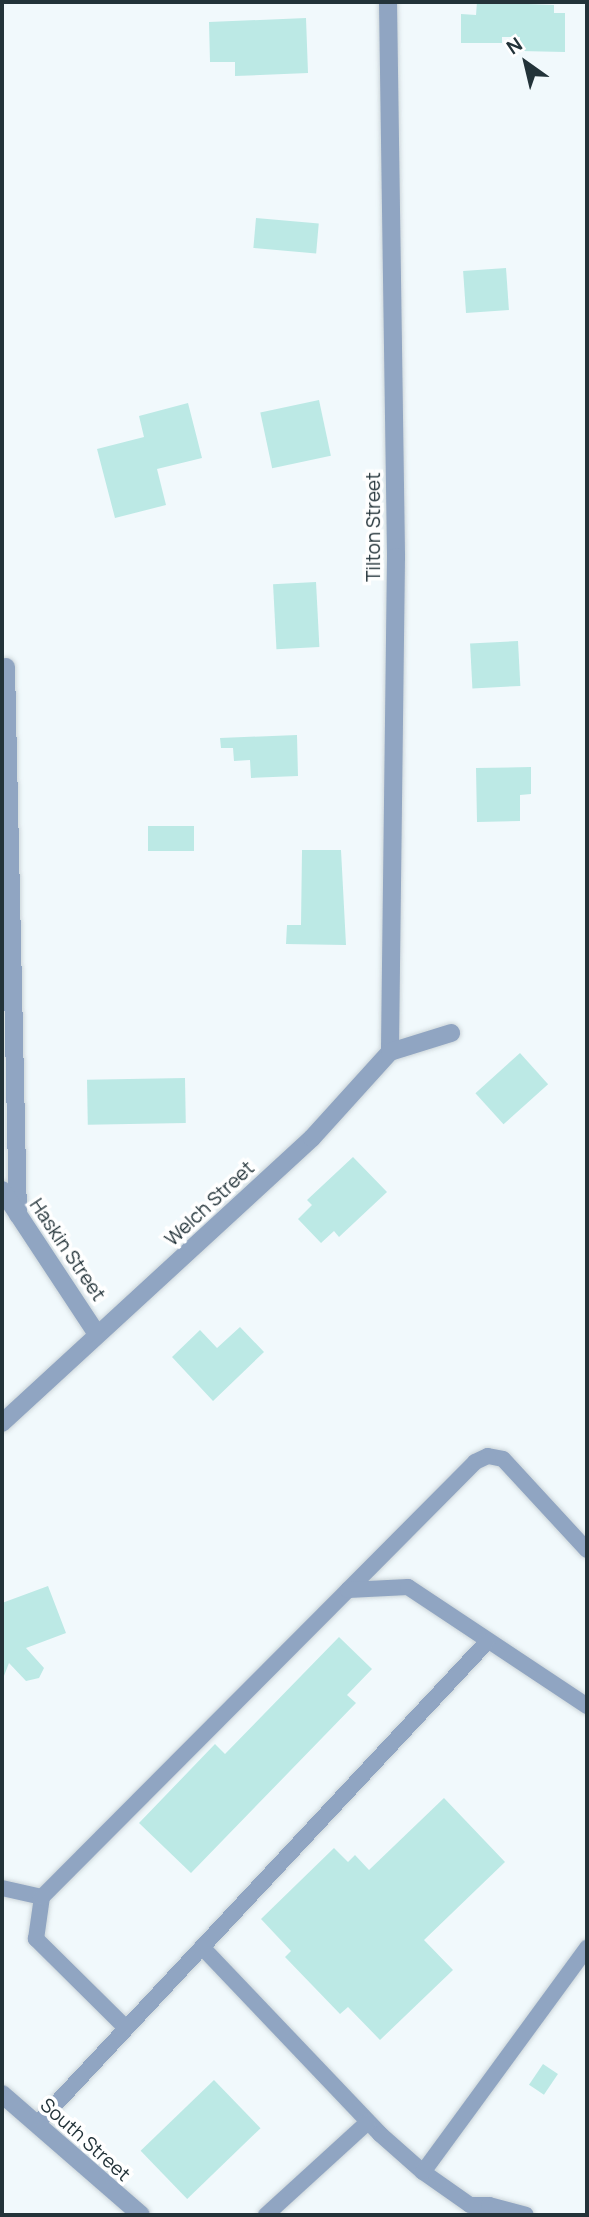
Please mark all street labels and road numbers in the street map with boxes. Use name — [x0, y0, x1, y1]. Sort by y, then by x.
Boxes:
street label: Tilton Street — [363, 472, 385, 582]
street label: Welch Street — [161, 1157, 259, 1251]
street label: Haskin Street — [24, 1195, 110, 1305]
street label: South Street — [35, 2094, 135, 2186]

